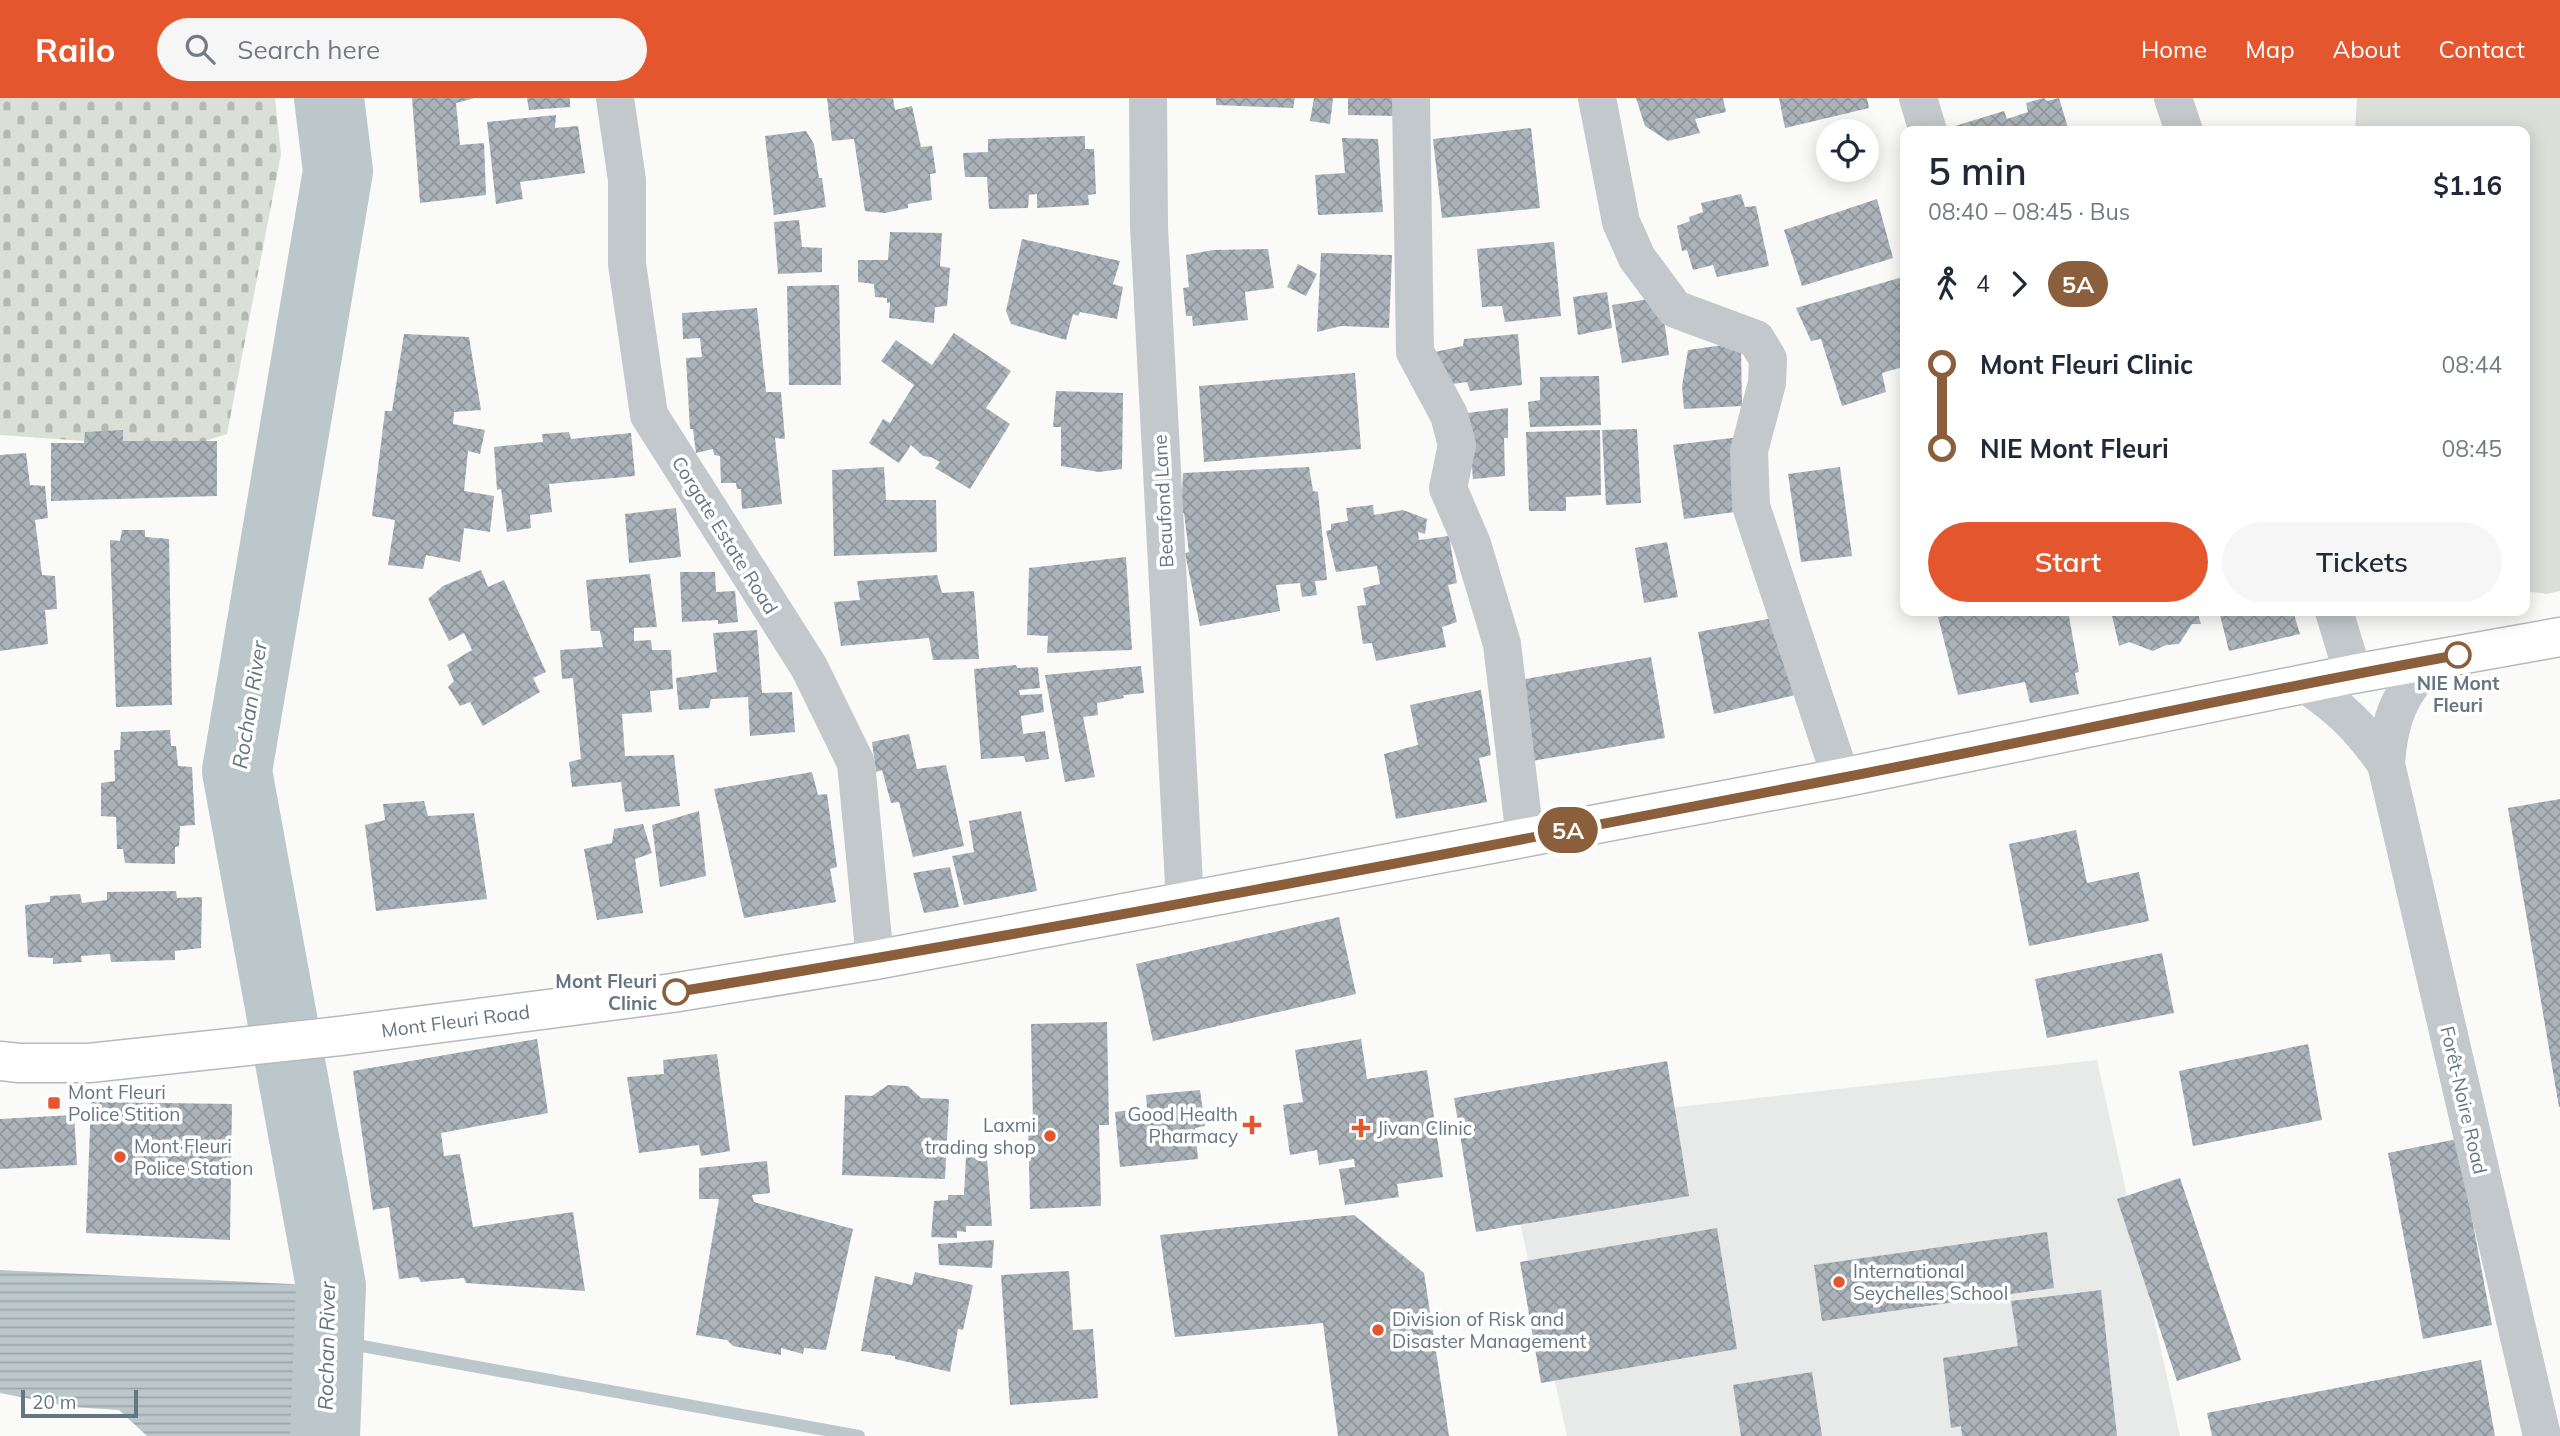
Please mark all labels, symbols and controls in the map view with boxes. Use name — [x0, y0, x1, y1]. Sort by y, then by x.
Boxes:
search box — [157, 18, 647, 81]
text: Railo — [35, 29, 115, 70]
icon: search — [181, 30, 219, 68]
text: Search here — [237, 33, 380, 66]
text: Home — [2141, 34, 2207, 64]
text: Map — [2245, 34, 2295, 64]
text: About — [2333, 34, 2401, 64]
text: Contact — [2439, 34, 2525, 64]
map controls — [1816, 119, 1879, 182]
button: locate — [1816, 119, 1879, 182]
text: 5 min — [1928, 147, 2027, 195]
text: $1.16 — [2433, 169, 2502, 202]
text: 08:40 – 08:45 · Bus — [1928, 197, 2130, 226]
icon: walk — [1928, 265, 1966, 303]
icon: forward — [2000, 265, 2038, 303]
text: 4 — [1976, 269, 1990, 298]
text: 5A — [2062, 269, 2094, 299]
text: Mont Fleuri Clinic — [1980, 348, 2193, 381]
text: 08:44 — [2442, 350, 2502, 379]
text: NIE Mont Fleuri — [1980, 432, 2169, 465]
street label: Beaufond Lane — [1148, 434, 1178, 568]
text: 08:45 — [2442, 434, 2502, 463]
street label: Corgate Estate Road — [667, 452, 783, 618]
button: Start — [1928, 522, 2208, 602]
button: Tickets — [2222, 522, 2502, 602]
water label: Rochan River — [226, 638, 272, 771]
marker: NIE Mont Fleuri — [2445, 642, 2471, 668]
place label: NIE Mont Fleuri — [2417, 671, 2499, 717]
line badge: 5A — [1536, 807, 1600, 853]
text: 5A — [1552, 815, 1584, 845]
place label: Mont Fleuri Clinic — [555, 969, 657, 1015]
marker: Mont Fleuri Clinic — [663, 979, 689, 1005]
street label: Mont Fleuri Road — [380, 1000, 531, 1043]
street label: Forêt-Noire Road — [2435, 1024, 2493, 1176]
place label: Mont Fleuri Police Stition — [68, 1080, 180, 1126]
marker: Mont Fleuri Police Stition — [46, 1095, 62, 1111]
place label: Good Health Pharmacy — [1127, 1102, 1238, 1148]
place label: Laxmi trading shop — [925, 1113, 1036, 1159]
place label: Jivan Clinic — [1377, 1116, 1472, 1140]
marker: Good Health Pharmacy — [1244, 1117, 1260, 1133]
marker: Jivan Clinic — [1351, 1118, 1371, 1138]
marker: Laxmi trading shop — [1042, 1128, 1058, 1144]
place label: Mont Fleuri Police Station — [134, 1134, 253, 1180]
marker: Mont Fleuri Police Station — [112, 1149, 128, 1165]
place label: International Seychelles School — [1853, 1259, 2008, 1305]
marker: International Seychelles School — [1831, 1274, 1847, 1290]
water label: Rochan River — [312, 1280, 340, 1411]
place label: Division of Risk and Disaster Management — [1392, 1307, 1587, 1353]
marker: Division of Risk and Disaster Management — [1370, 1322, 1386, 1338]
scale bar — [21, 1387, 138, 1419]
text: 20 m — [32, 1390, 76, 1414]

